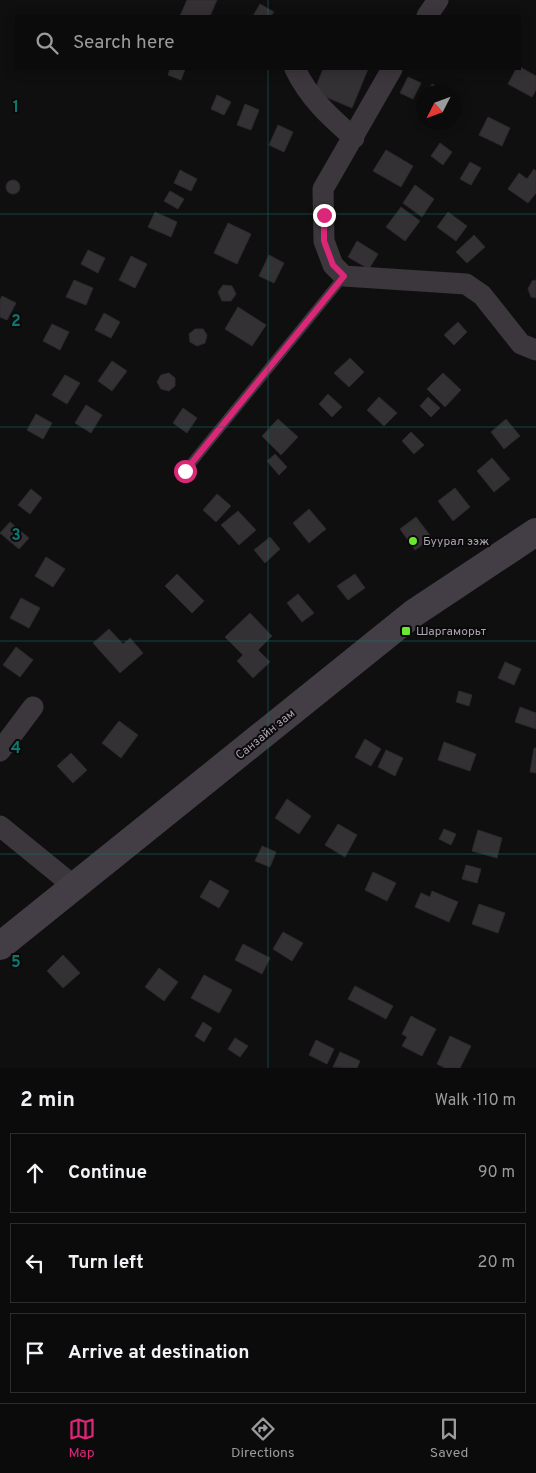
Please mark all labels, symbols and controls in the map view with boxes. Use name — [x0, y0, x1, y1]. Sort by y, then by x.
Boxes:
search box — [15, 15, 521, 70]
icon: search — [33, 29, 61, 57]
text: Search here — [73, 31, 175, 55]
north arrow — [416, 85, 461, 130]
text: 1 — [13, 98, 19, 118]
route end — [313, 204, 336, 227]
text: 2 — [11, 312, 21, 332]
route start — [174, 460, 197, 483]
text: 3 — [11, 526, 21, 546]
place label: Буурал ээж — [423, 534, 489, 550]
marker: Буурал ээж — [407, 535, 419, 547]
place label: Шаргаморьт — [416, 624, 487, 640]
marker: Шаргаморьт — [400, 625, 412, 637]
street label: Санзайн зам — [233, 706, 299, 764]
text: 4 — [11, 739, 21, 759]
text: 5 — [11, 953, 21, 973]
text: 2 min — [20, 1087, 75, 1114]
text: Walk · 110 m — [435, 1091, 516, 1111]
icon: ahead — [21, 1159, 49, 1187]
text: Continue — [68, 1161, 147, 1185]
text: 90 m — [478, 1163, 515, 1183]
icon: left — [21, 1249, 49, 1277]
text: Turn left — [68, 1251, 144, 1275]
text: 20 m — [478, 1253, 515, 1273]
icon: arrive — [21, 1339, 49, 1367]
text: Arrive at destination — [68, 1341, 249, 1365]
tab: Map — [68, 1415, 96, 1462]
tab: Directions — [231, 1415, 295, 1462]
tab: Saved — [430, 1415, 468, 1462]

